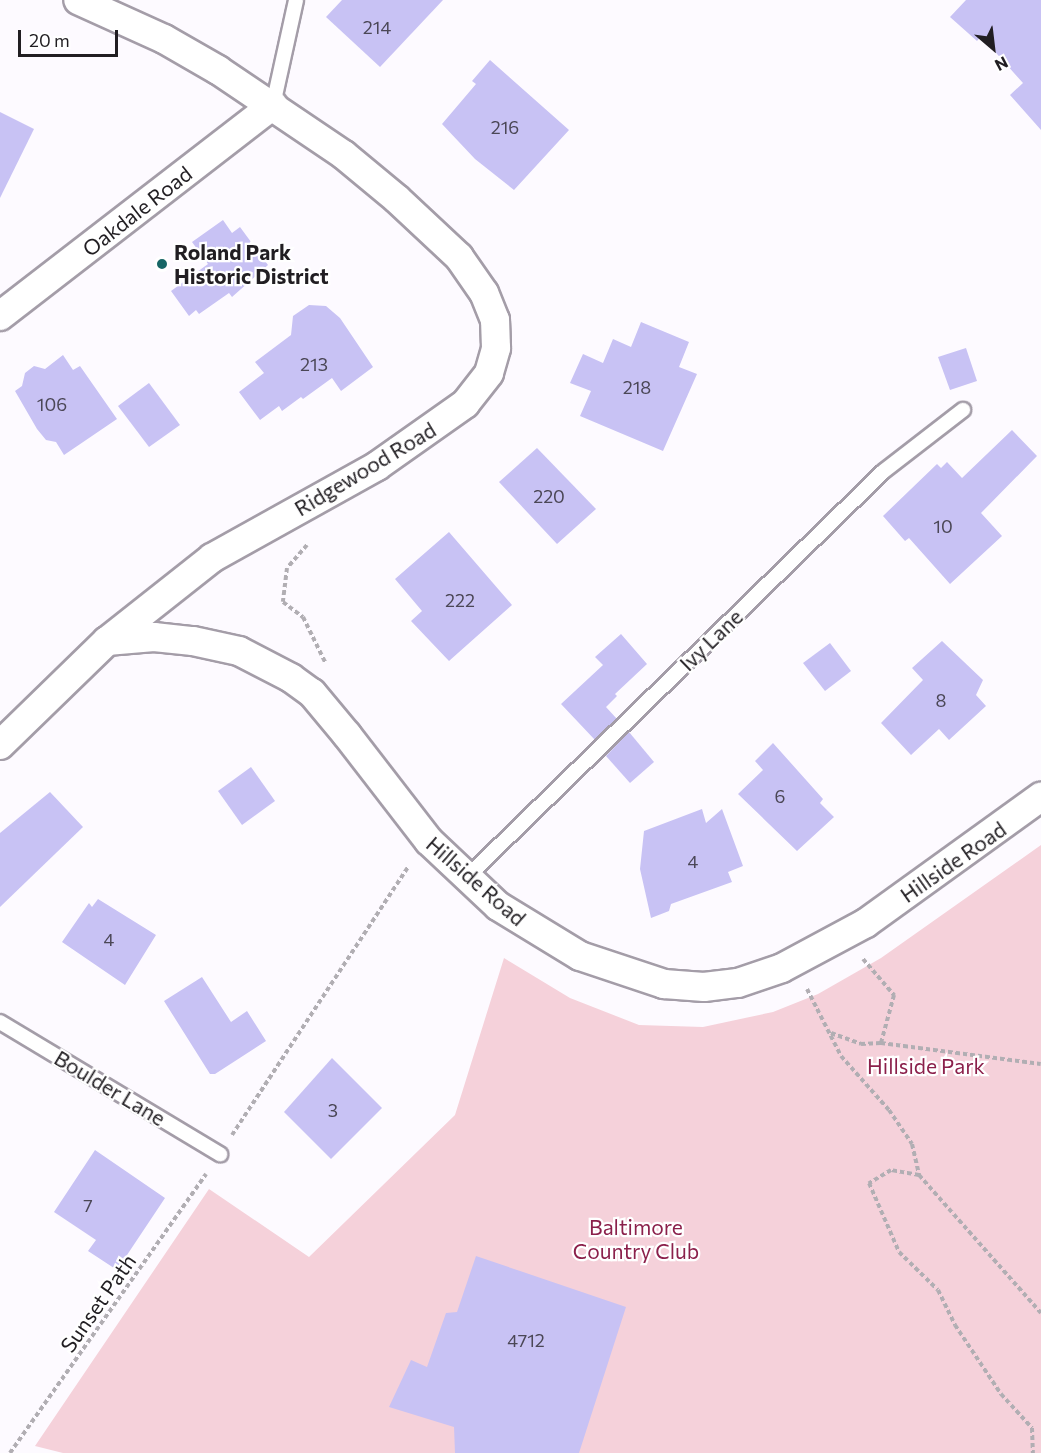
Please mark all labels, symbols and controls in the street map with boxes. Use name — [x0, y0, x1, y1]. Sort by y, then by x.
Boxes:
house number: 214 — [363, 16, 391, 38]
scale bar — [21, 18, 122, 56]
north arrow — [963, 18, 1023, 78]
text: 20 m — [29, 29, 70, 51]
text: N — [992, 53, 1011, 76]
house number: 216 — [491, 116, 519, 138]
street label: Oakdale Road — [77, 161, 197, 261]
place label: Roland Park Historic District — [174, 239, 329, 289]
marker: Roland Park Historic District — [155, 257, 169, 271]
house number: 213 — [300, 353, 328, 375]
house number: 218 — [623, 376, 651, 398]
house number: 106 — [37, 393, 67, 415]
street label: Ridgewood Road — [290, 417, 440, 521]
house number: 220 — [533, 485, 565, 507]
house number: 10 — [933, 515, 953, 537]
house number: 222 — [445, 589, 475, 611]
street label: Ivy Lane — [674, 604, 748, 676]
house number: 8 — [936, 689, 946, 711]
house number: 6 — [775, 785, 785, 807]
street label: Hillside Road — [895, 816, 1011, 908]
street label: Hillside Road — [421, 831, 531, 931]
house number: 4 — [688, 850, 698, 872]
house number: 4 — [104, 928, 114, 950]
street label: Boulder Lane — [50, 1045, 170, 1131]
park label: Hillside Park — [867, 1053, 985, 1079]
house number: 3 — [328, 1099, 338, 1121]
house number: 7 — [83, 1194, 93, 1216]
park label: Baltimore Country Club — [573, 1214, 699, 1264]
street label: Sunset Path — [55, 1249, 141, 1357]
house number: 4712 — [507, 1329, 545, 1351]

